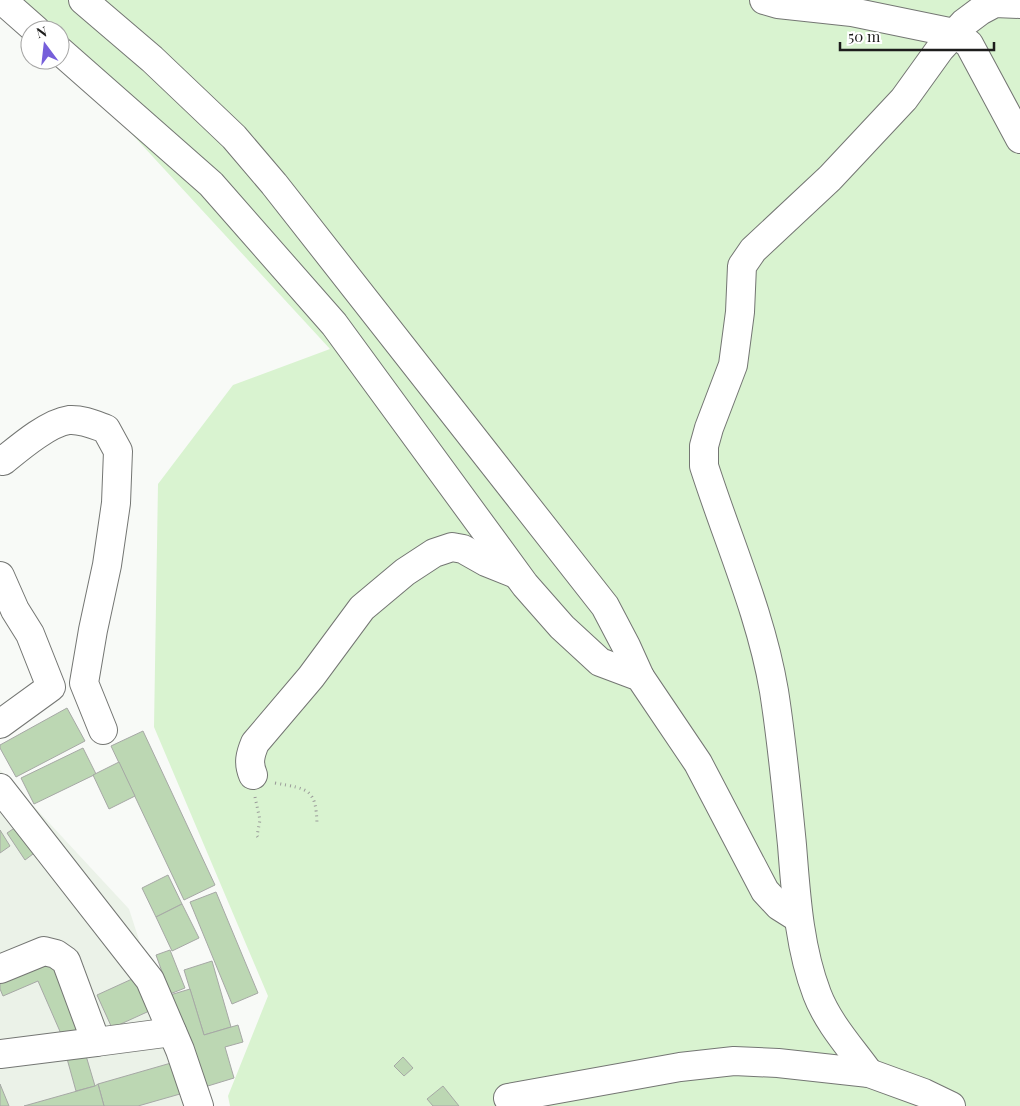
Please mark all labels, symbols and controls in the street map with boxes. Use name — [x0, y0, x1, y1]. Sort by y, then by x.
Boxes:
north arrow — [20, 20, 70, 70]
scale bar — [840, 20, 994, 52]
text: N — [34, 21, 49, 42]
text: 50 m — [848, 26, 881, 46]

